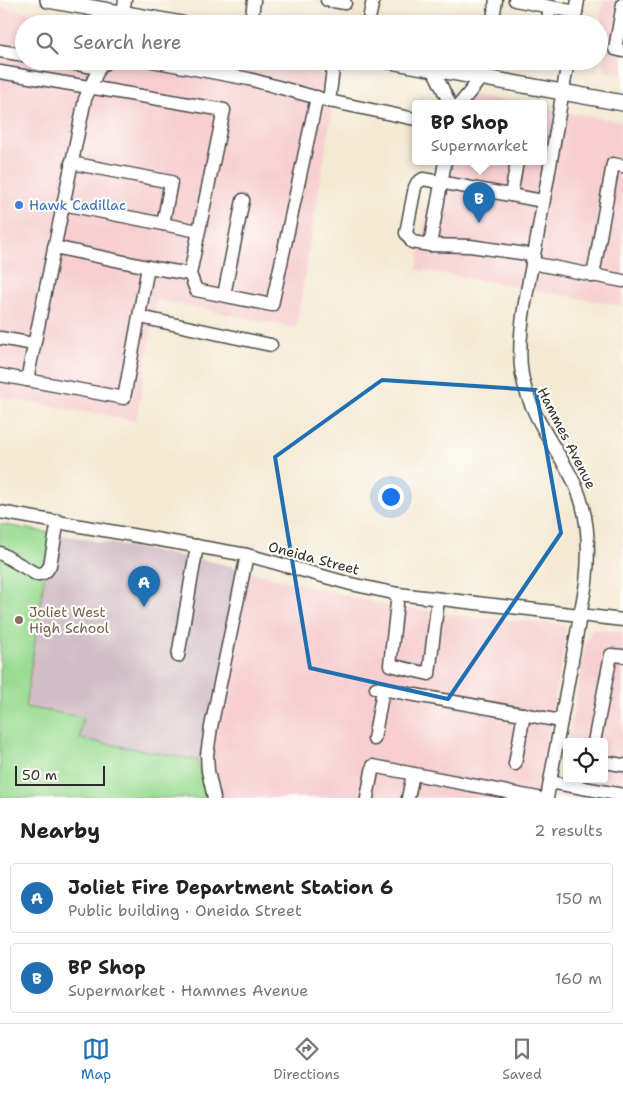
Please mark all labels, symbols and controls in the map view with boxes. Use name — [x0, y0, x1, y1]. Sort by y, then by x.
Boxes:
search box — [15, 15, 608, 70]
icon: search — [33, 29, 61, 57]
text: Search here — [73, 30, 182, 55]
popup — [412, 100, 547, 165]
text: BP Shop — [431, 110, 508, 135]
text: Supermarket — [431, 135, 528, 156]
pin: B — [463, 182, 495, 223]
place label: Hawk Cadillac — [29, 196, 126, 214]
marker: Hawk Cadillac — [13, 199, 25, 211]
street label: Hammes Avenue — [534, 384, 600, 492]
your location — [378, 484, 404, 510]
street label: Oneida Street — [266, 537, 362, 579]
pin: A — [128, 566, 160, 607]
place label: Joliet West High School — [29, 603, 110, 637]
marker: Joliet West High School — [13, 614, 25, 626]
map controls — [563, 738, 608, 783]
button: locate — [563, 738, 608, 783]
scale bar — [15, 763, 105, 786]
text: 50 m — [22, 766, 57, 784]
text: Nearby — [20, 817, 100, 845]
text: 2 results — [534, 820, 603, 841]
text: Joliet Fire Department Station 6 — [68, 875, 393, 900]
text: A — [31, 888, 43, 909]
text: 150 m — [555, 888, 602, 909]
text: Public building · Oneida Street — [68, 900, 302, 921]
text: BP Shop — [68, 955, 146, 980]
text: B — [32, 968, 42, 989]
text: 160 m — [555, 968, 602, 989]
text: Supermarket · Hammes Avenue — [68, 980, 308, 1001]
tab: Map — [81, 1035, 111, 1083]
tab: Directions — [273, 1035, 340, 1083]
tab: Saved — [502, 1035, 542, 1083]

